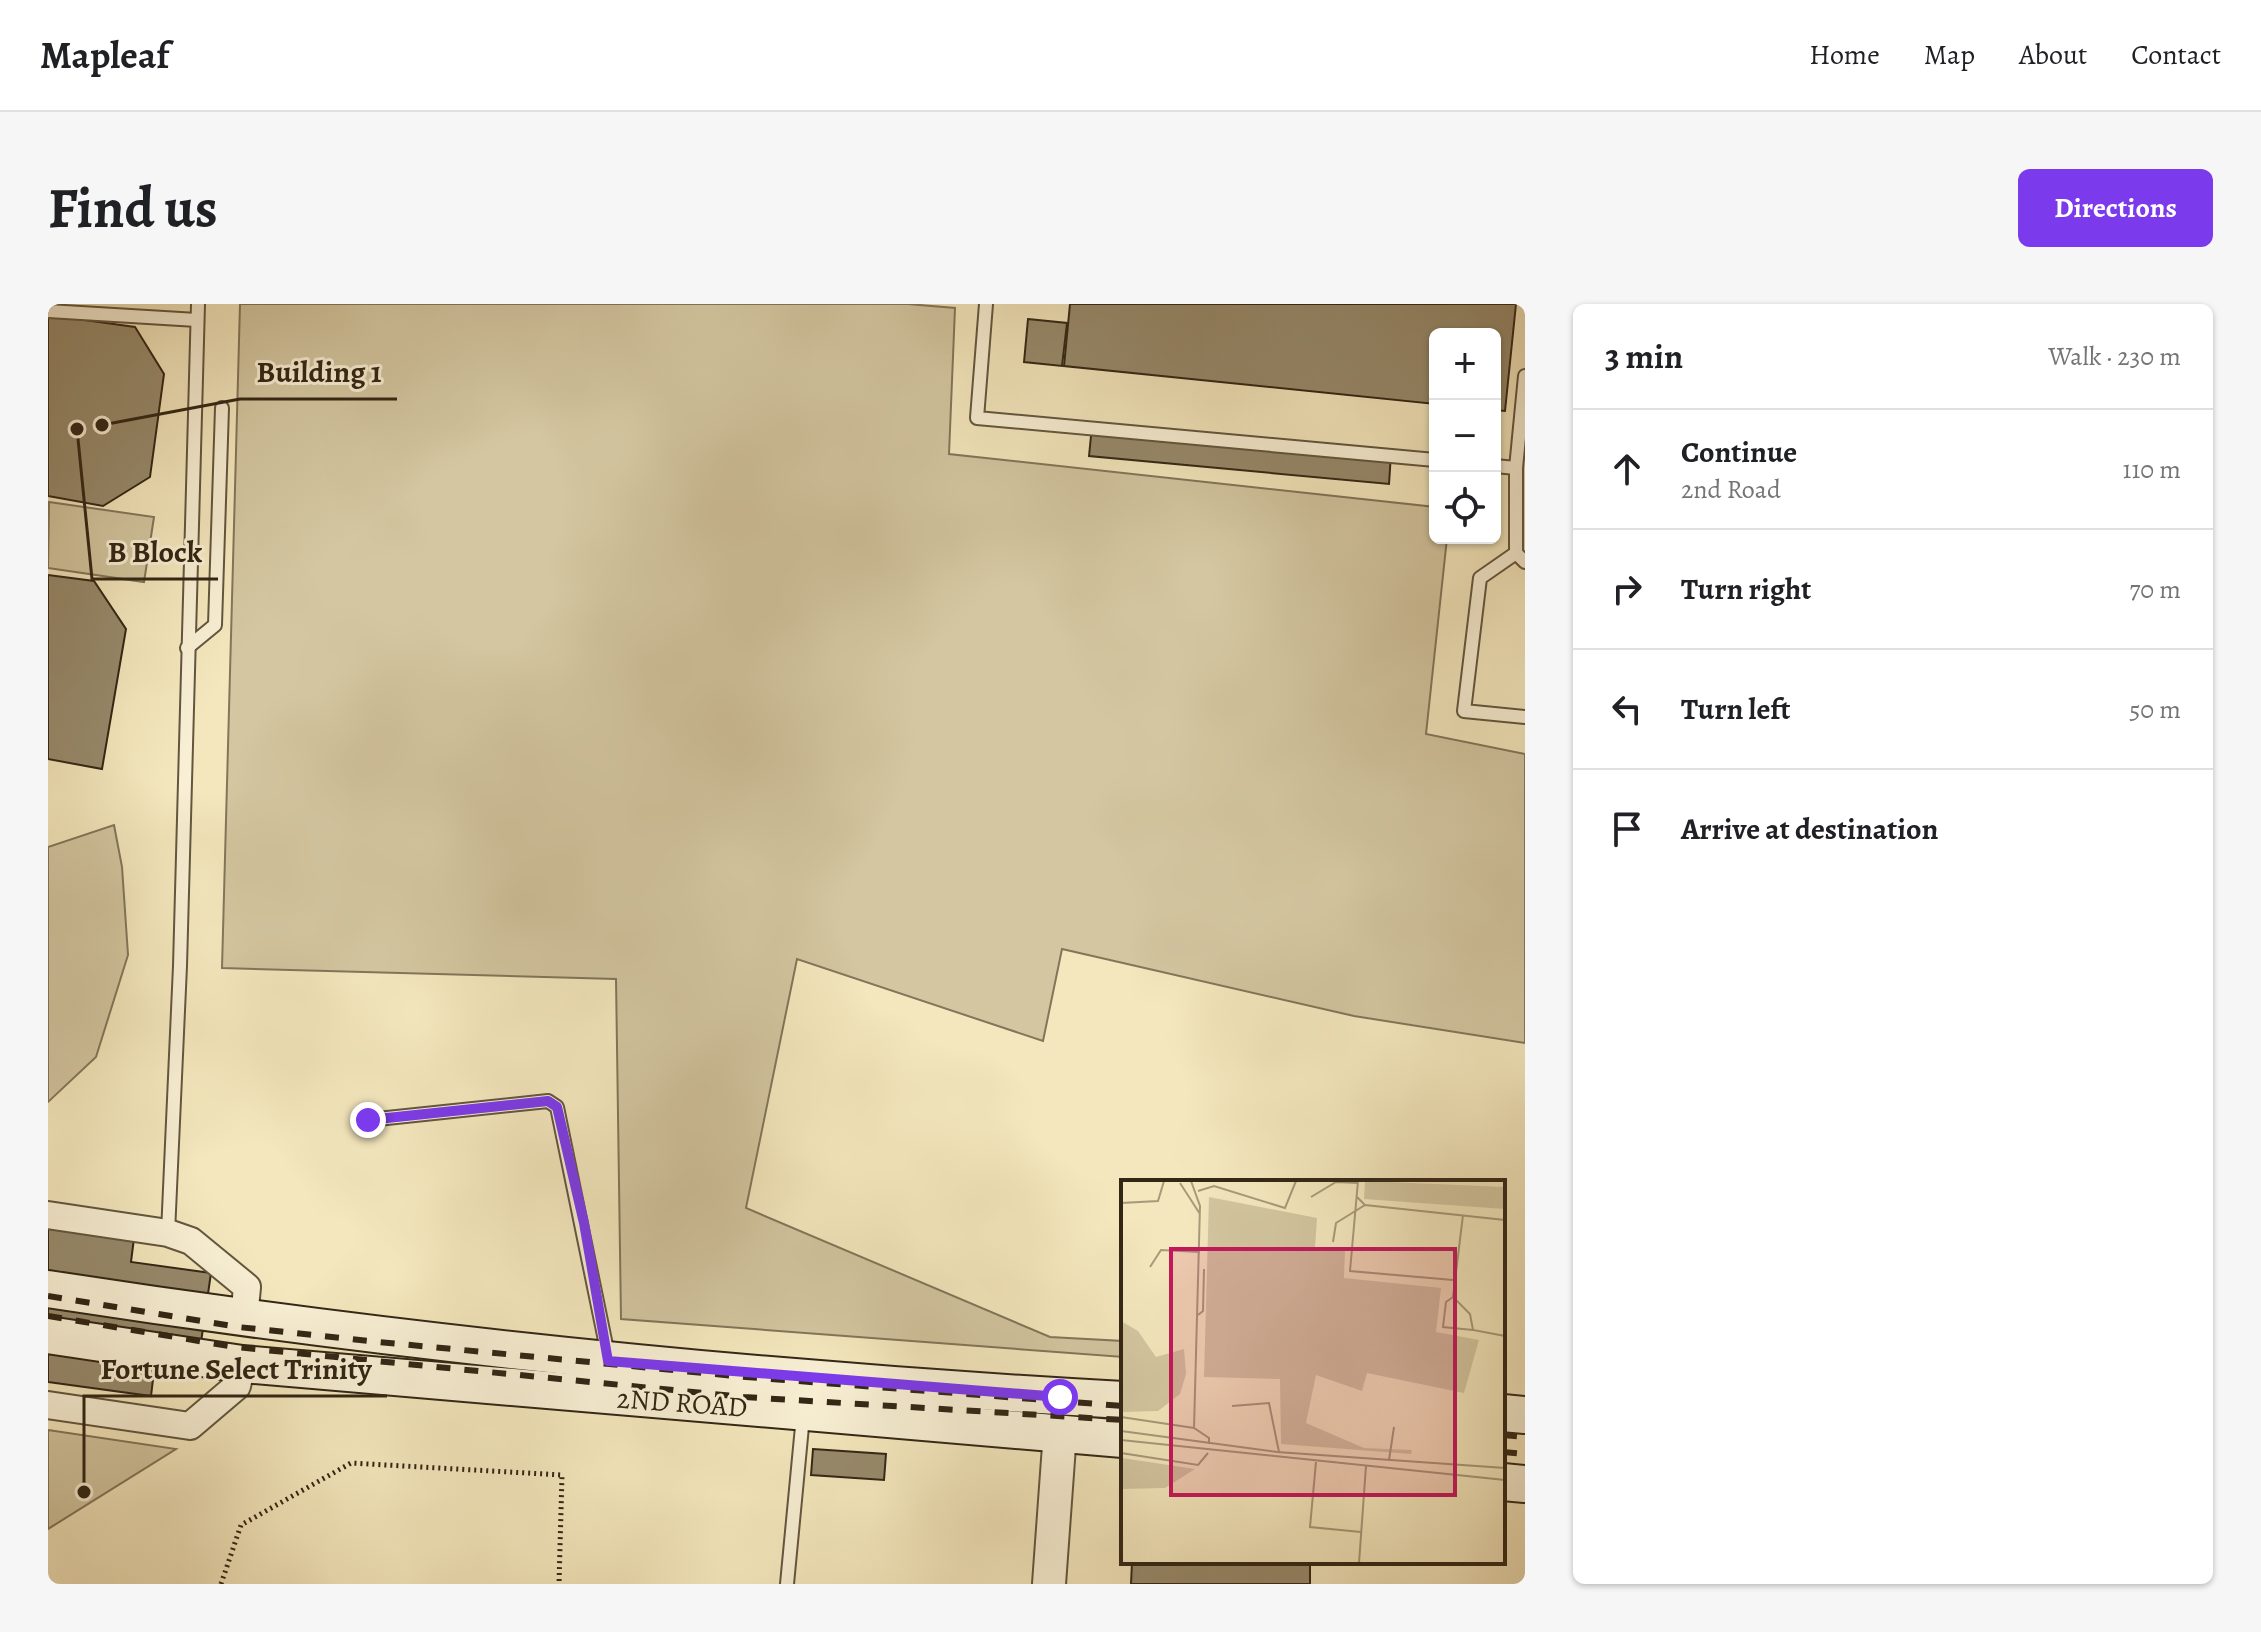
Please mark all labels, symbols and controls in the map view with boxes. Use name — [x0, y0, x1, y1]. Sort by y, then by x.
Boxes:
text: Mapleaf — [40, 29, 169, 81]
text: Home — [1809, 36, 1880, 74]
text: Map — [1924, 36, 1975, 74]
text: About — [2019, 36, 2087, 74]
text: Contact — [2131, 36, 2221, 74]
button: Directions — [2018, 169, 2213, 247]
text: Find us — [48, 170, 218, 246]
map controls — [1429, 328, 1501, 544]
button: + — [1429, 328, 1501, 400]
text: 3 min — [1605, 333, 1683, 380]
text: Walk · 230 m — [2048, 339, 2181, 374]
callout: Building 1 — [240, 345, 397, 399]
text: Building 1 — [257, 352, 382, 392]
button: − — [1429, 400, 1501, 472]
text: Continue — [1681, 432, 1797, 472]
icon: ahead — [1605, 447, 1649, 491]
text: 110 m — [2123, 452, 2181, 487]
button: locate — [1429, 472, 1501, 544]
text: 2nd Road — [1681, 472, 1781, 507]
callout: B Block — [92, 525, 218, 579]
text: B Block — [108, 532, 203, 572]
icon: right — [1605, 567, 1649, 611]
text: Turn right — [1681, 569, 1811, 609]
text: 70 m — [2129, 572, 2181, 607]
icon: left — [1605, 687, 1649, 731]
text: Turn left — [1681, 689, 1790, 729]
text: 50 m — [2129, 692, 2181, 727]
icon: arrive — [1605, 807, 1649, 851]
text: Arrive at destination — [1681, 809, 1938, 849]
route end — [350, 1102, 386, 1138]
inset map — [1121, 1180, 1505, 1564]
callout: Fortune Select Trinity — [84, 1342, 387, 1396]
text: Fortune Select Trinity — [100, 1349, 373, 1389]
street label: 2ND ROAD — [616, 1379, 748, 1427]
route start — [1042, 1379, 1078, 1415]

